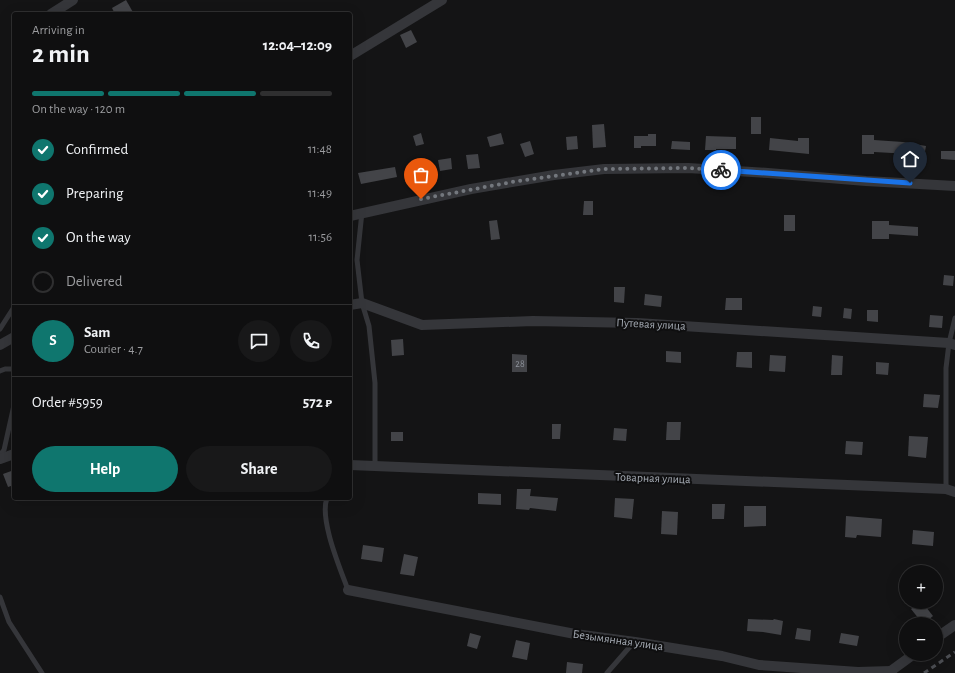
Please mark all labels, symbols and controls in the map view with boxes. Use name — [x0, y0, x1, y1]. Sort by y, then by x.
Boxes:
text: Arriving in — [32, 24, 85, 37]
text: 12:04–12:09 — [263, 38, 332, 53]
text: 2 min — [32, 41, 90, 67]
text: On the way · 120 m — [32, 103, 125, 116]
icon: check — [32, 139, 54, 161]
text: Confirmed — [66, 142, 128, 157]
pin — [893, 142, 927, 183]
text: 11:48 — [308, 143, 332, 156]
icon: home — [899, 148, 921, 170]
courier — [701, 150, 741, 190]
pin — [404, 158, 438, 199]
icon: bike — [710, 159, 732, 181]
icon: bag — [410, 164, 432, 186]
icon: check — [32, 183, 54, 205]
text: Preparing — [66, 186, 123, 201]
text: 11:49 — [308, 187, 332, 200]
icon: check — [32, 227, 54, 249]
text: On the way — [66, 230, 131, 245]
text: 11:56 — [309, 231, 332, 244]
text: Delivered — [66, 274, 123, 289]
street label: Путевая улица — [616, 316, 687, 333]
button: chat — [238, 320, 280, 362]
button: phone — [290, 320, 332, 362]
text: Sam — [84, 325, 110, 340]
text: S — [49, 333, 57, 348]
text: Courier · 4.7 — [84, 343, 143, 356]
house number: 28 — [515, 359, 525, 369]
text: Order #5959 — [32, 395, 103, 410]
text: 572 ₽ — [303, 395, 332, 410]
button: Help — [32, 446, 178, 492]
button: Share — [186, 446, 332, 492]
street label: Товарная улица — [615, 471, 691, 486]
map controls — [899, 565, 943, 661]
button: + — [899, 565, 943, 609]
button: − — [899, 617, 943, 661]
street label: Безымянная улица — [572, 628, 665, 653]

